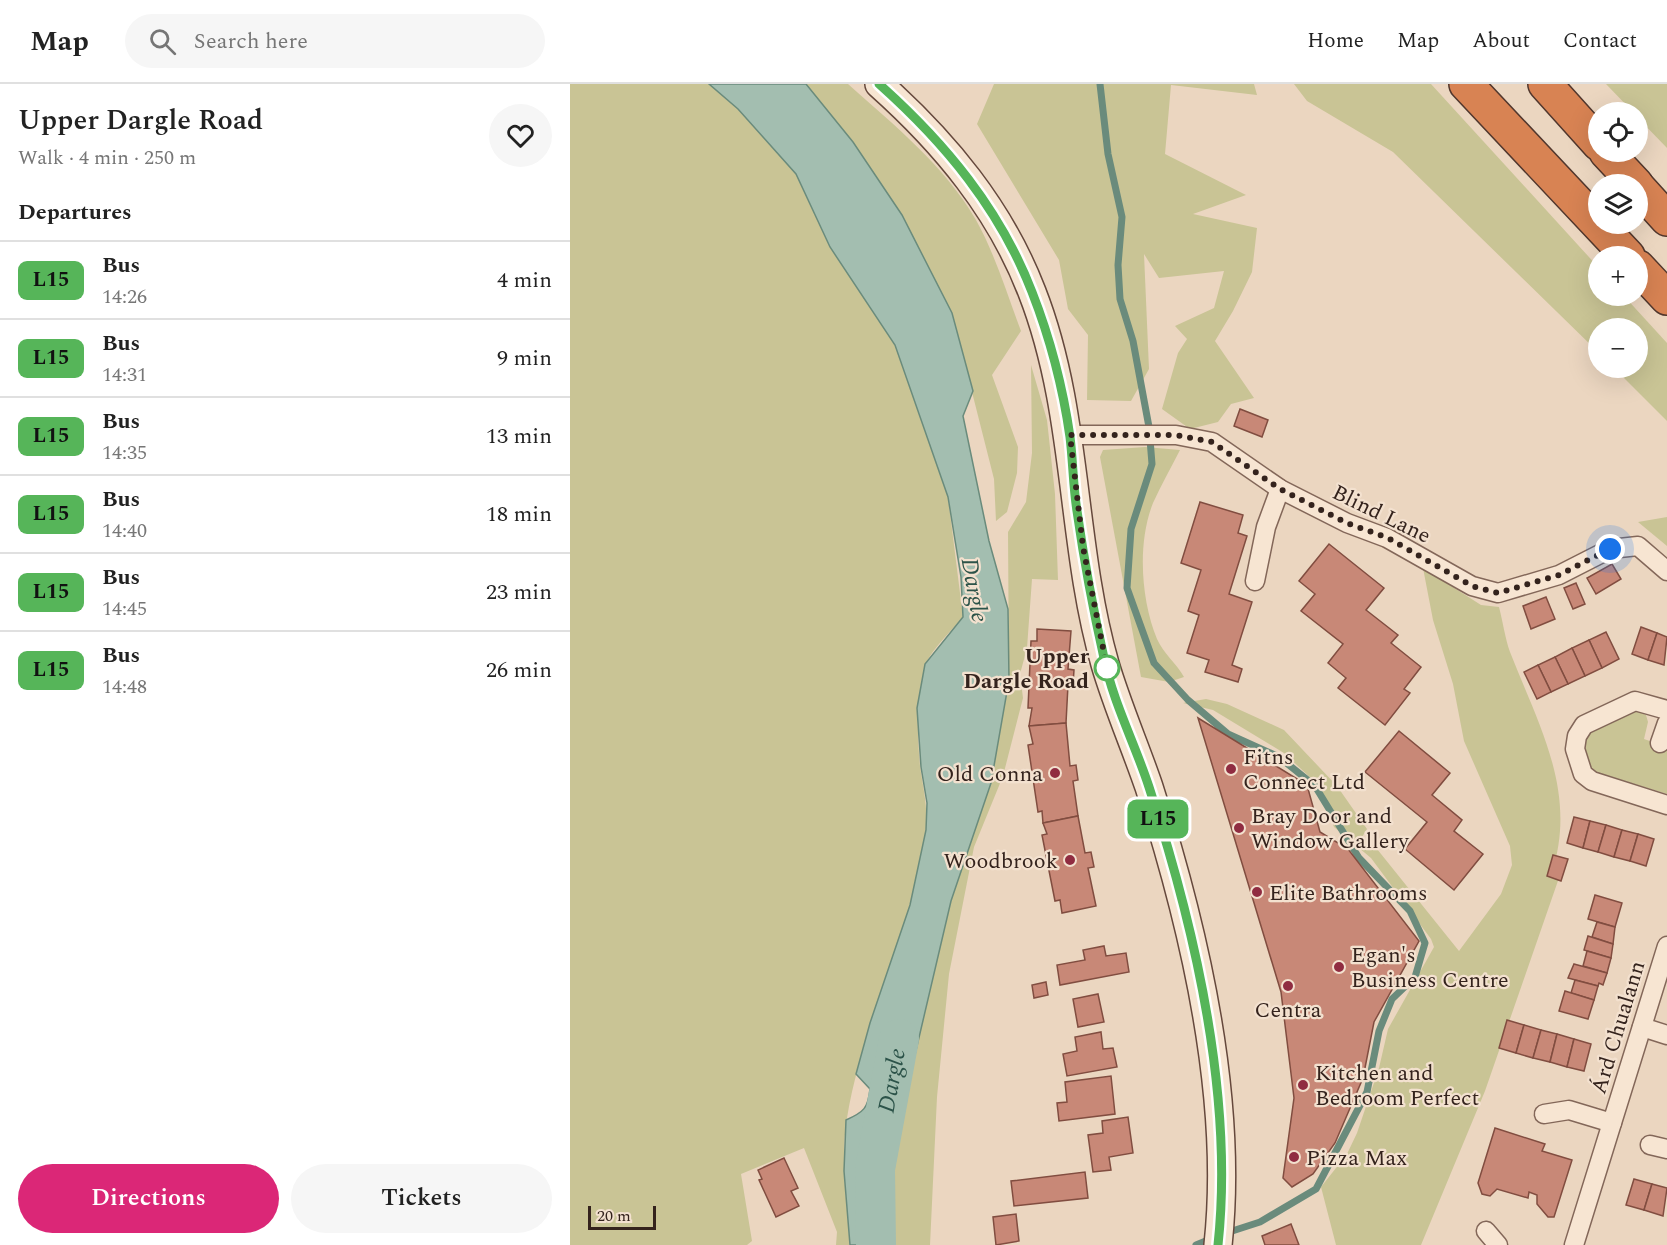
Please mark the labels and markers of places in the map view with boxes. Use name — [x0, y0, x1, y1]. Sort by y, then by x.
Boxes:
place label: Upper Dargle Road — [963, 640, 1090, 698]
marker: Upper Dargle Road — [1094, 655, 1120, 681]
place label: Fitns Connect Ltd — [1243, 741, 1365, 799]
place label: Old Conna — [937, 758, 1043, 791]
marker: Fitns Connect Ltd — [1224, 762, 1238, 776]
marker: Old Conna — [1048, 766, 1062, 780]
place label: Bray Door and Window Gallery — [1251, 800, 1410, 858]
marker: Bray Door and Window Gallery — [1232, 821, 1246, 835]
place label: Woodbrook — [943, 845, 1058, 878]
marker: Woodbrook — [1063, 853, 1077, 867]
place label: Elite Bathrooms — [1269, 877, 1428, 910]
marker: Elite Bathrooms — [1250, 885, 1264, 899]
place label: Egan's Business Centre — [1351, 939, 1509, 997]
marker: Egan's Business Centre — [1332, 960, 1346, 974]
marker: Centra — [1281, 979, 1295, 993]
place label: Centra — [1254, 994, 1322, 1027]
place label: Kitchen and Bedroom Perfect — [1315, 1057, 1480, 1115]
marker: Kitchen and Bedroom Perfect — [1296, 1078, 1310, 1092]
place label: Pizza Max — [1306, 1142, 1407, 1175]
marker: Pizza Max — [1287, 1150, 1301, 1164]

